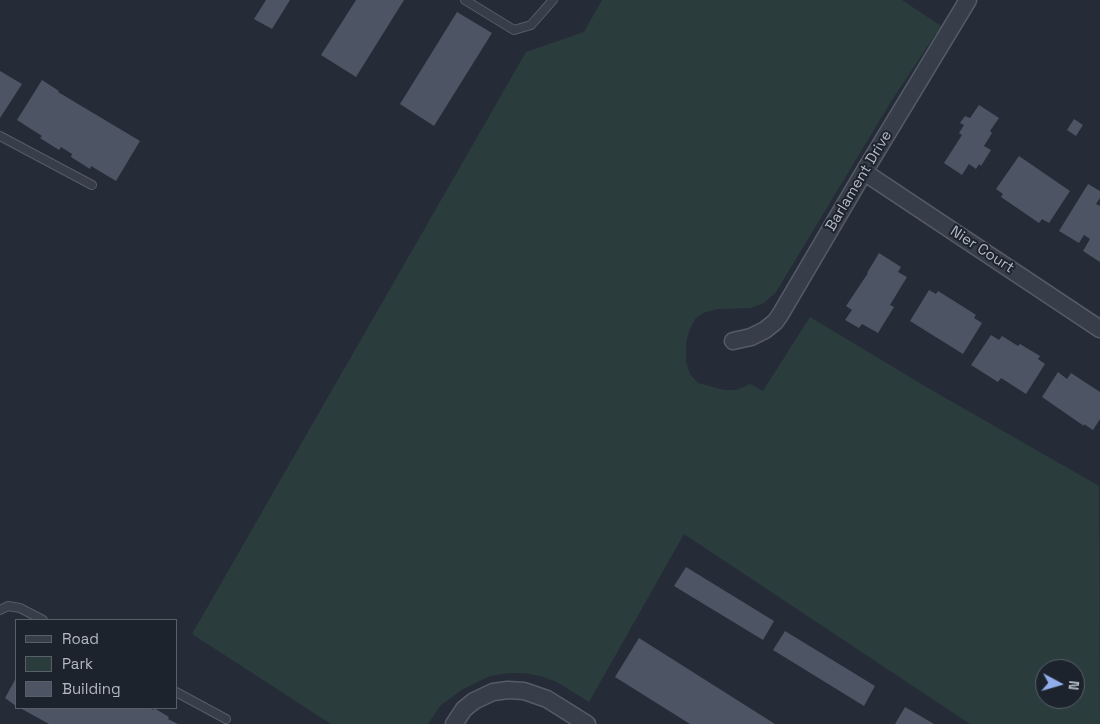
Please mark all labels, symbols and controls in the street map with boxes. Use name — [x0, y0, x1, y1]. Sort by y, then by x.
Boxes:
street label: Barlament Drive — [822, 128, 896, 234]
street label: Nier Court — [947, 223, 1017, 277]
legend — [15, 619, 178, 709]
text: Road — [62, 629, 99, 648]
text: Park — [62, 654, 93, 673]
north arrow — [1035, 659, 1085, 709]
text: Building — [62, 679, 121, 698]
text: N — [1064, 680, 1083, 691]

